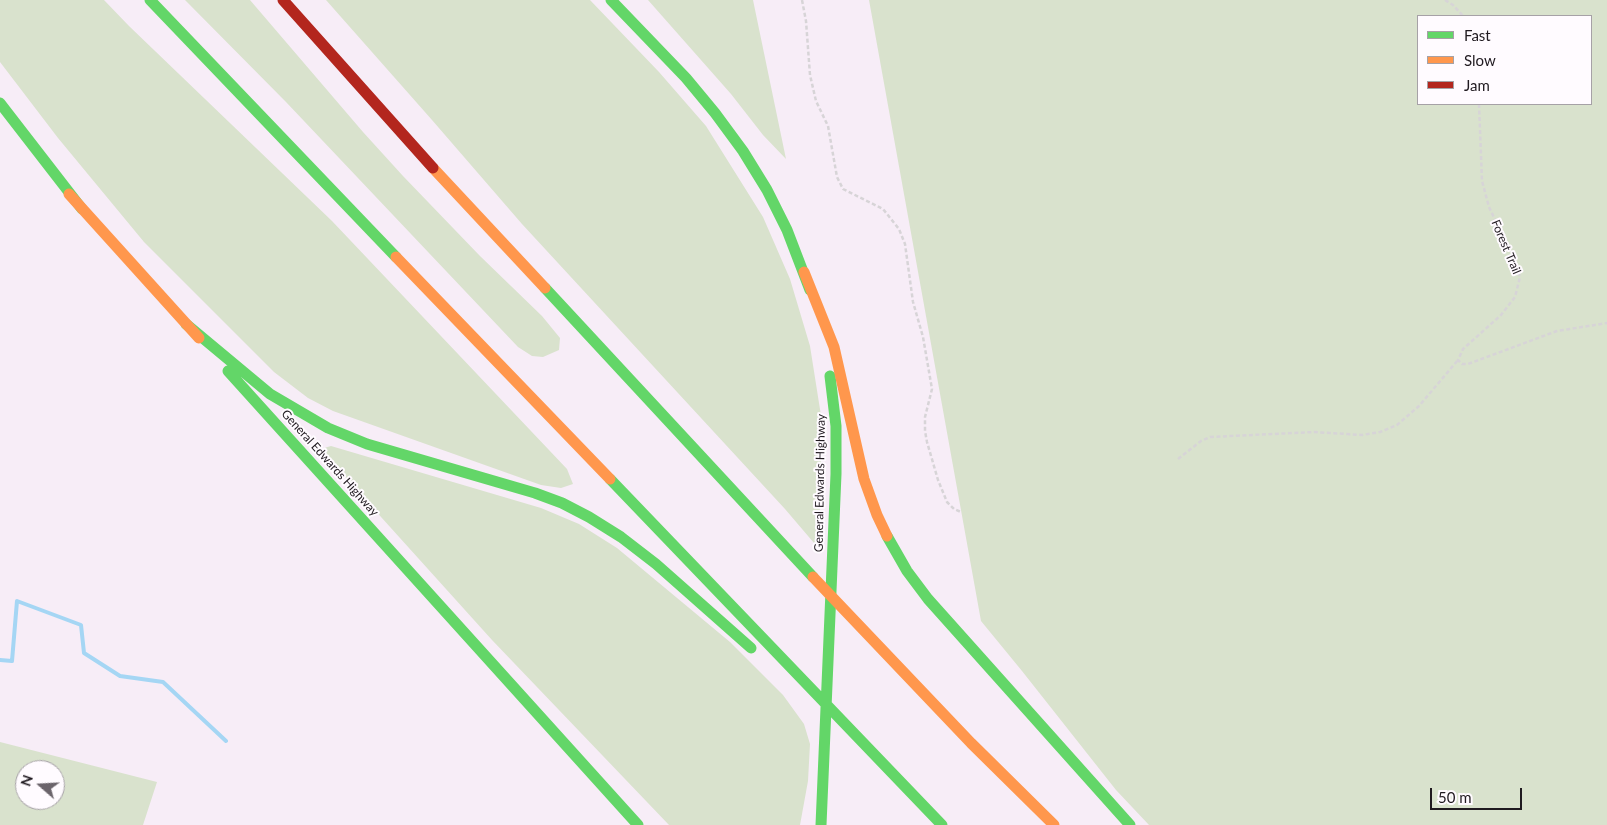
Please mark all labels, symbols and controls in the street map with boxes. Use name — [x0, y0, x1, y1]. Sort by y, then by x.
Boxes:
legend — [1417, 15, 1592, 105]
text: Fast — [1464, 26, 1491, 44]
text: Slow — [1464, 51, 1496, 69]
text: Jam — [1464, 76, 1490, 94]
street label: Forest Trail — [1488, 218, 1524, 276]
street label: General Edwards Highway — [278, 407, 382, 519]
street label: General Edwards Highway — [812, 414, 828, 552]
north arrow — [15, 760, 65, 810]
text: N — [16, 772, 36, 788]
scale bar — [1432, 778, 1524, 810]
text: 50 m — [1438, 788, 1472, 806]

